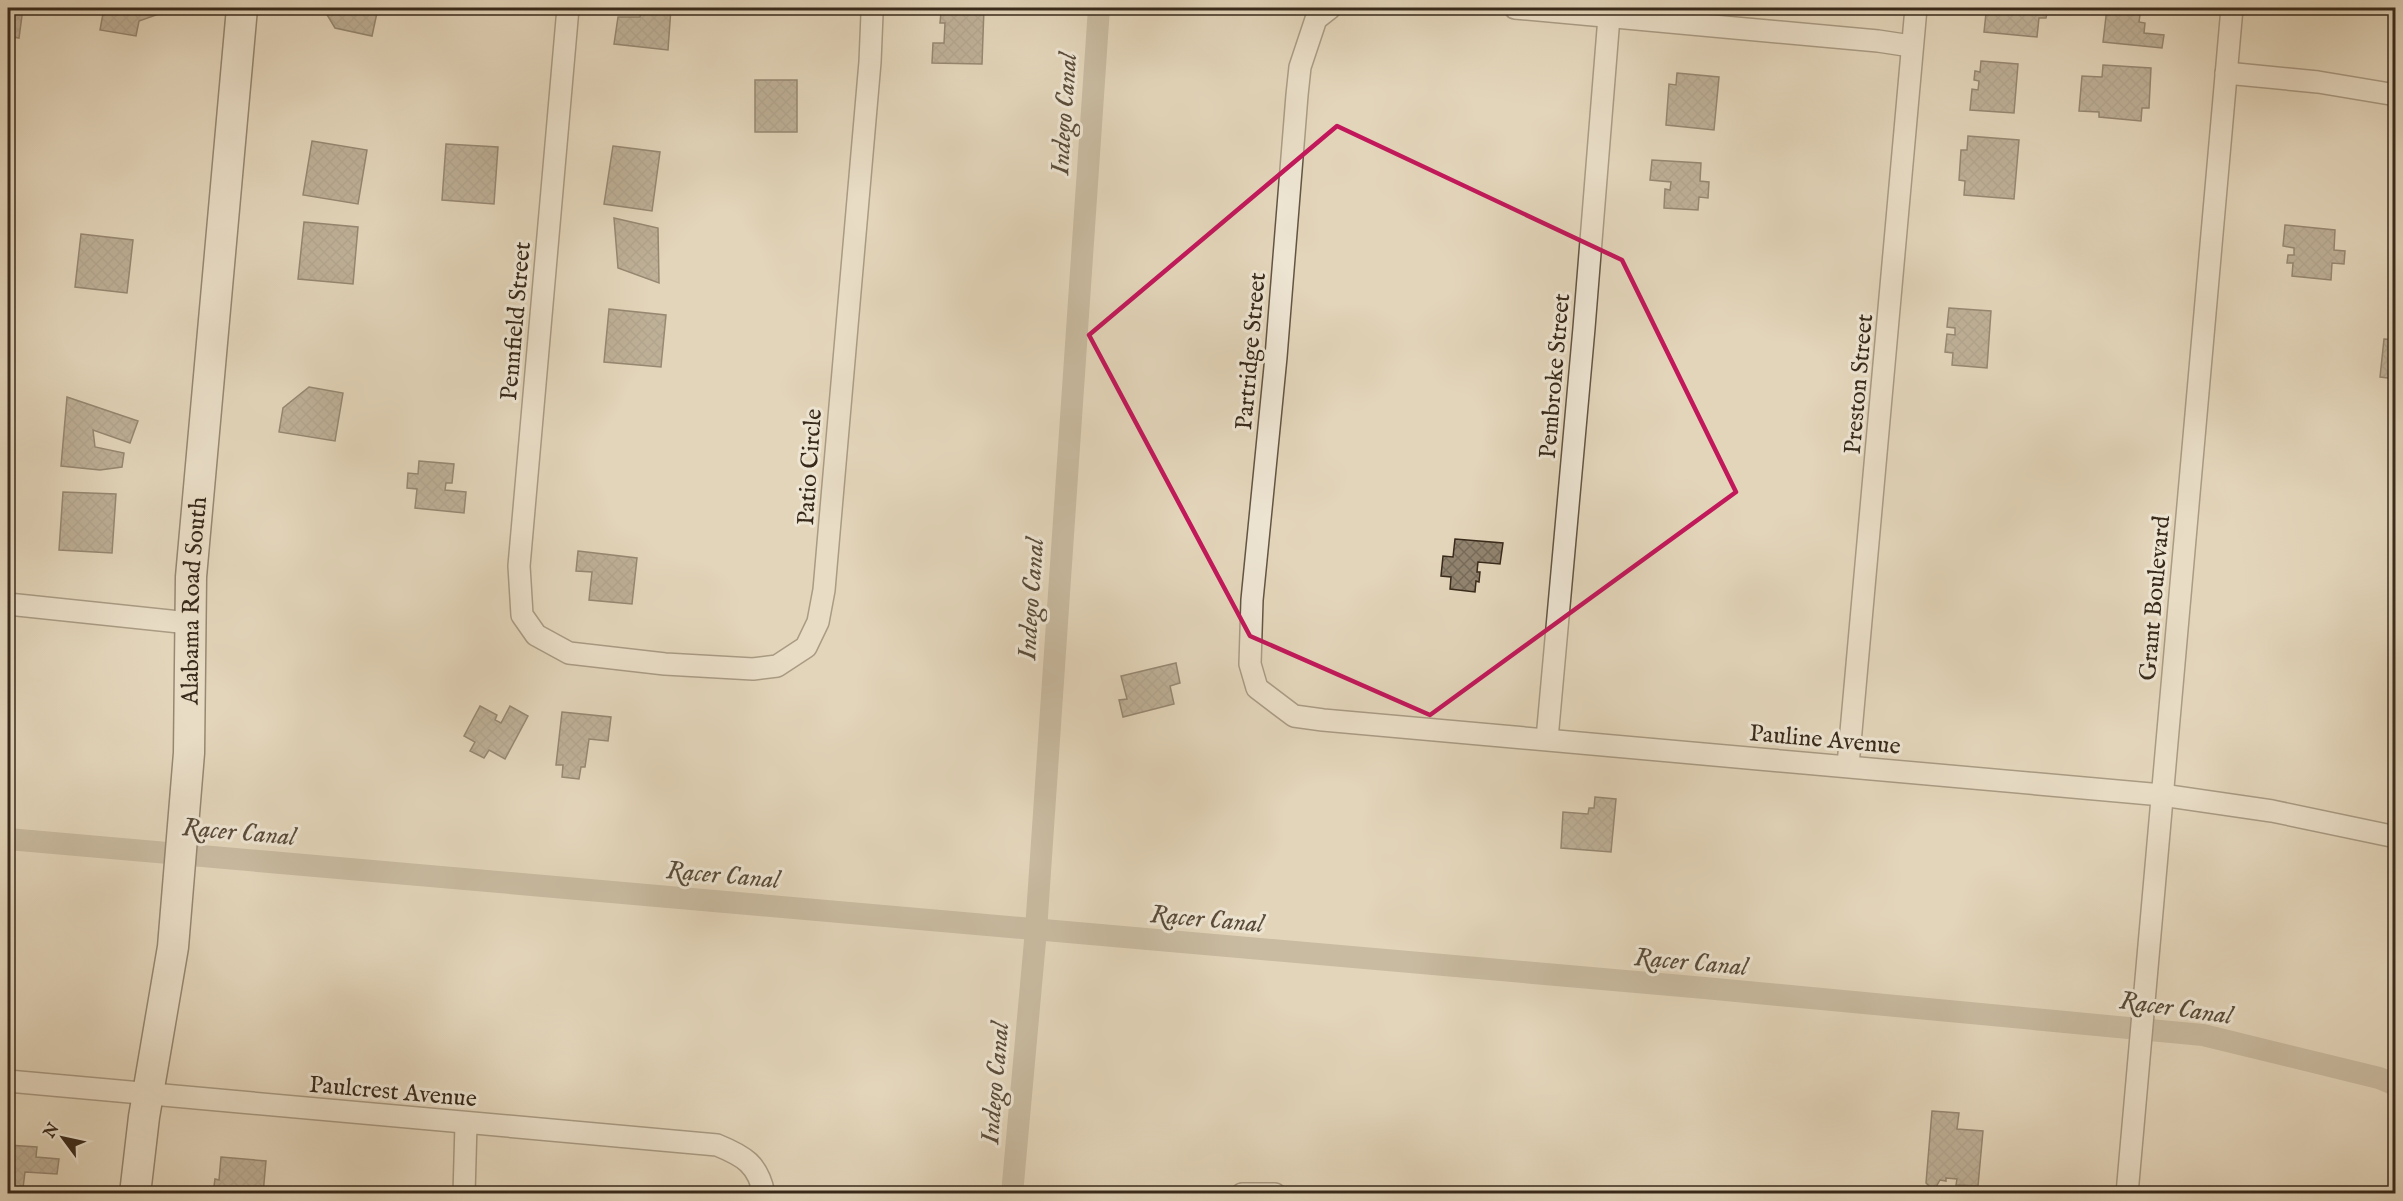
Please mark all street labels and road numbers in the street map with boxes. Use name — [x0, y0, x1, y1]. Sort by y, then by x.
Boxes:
street label: Pennfield Street — [494, 240, 539, 402]
street label: Partridge Street — [1229, 271, 1274, 431]
street label: Pembroke Street — [1533, 292, 1578, 460]
street label: Preston Street — [1838, 313, 1881, 456]
street label: Patio Circle — [791, 408, 830, 526]
street label: Alabama Road South — [176, 495, 215, 706]
street label: Grant Boulevard — [2133, 514, 2178, 682]
street label: Pauline Avenue — [1748, 718, 1902, 763]
street label: Paulcrest Avenue — [308, 1070, 478, 1115]

